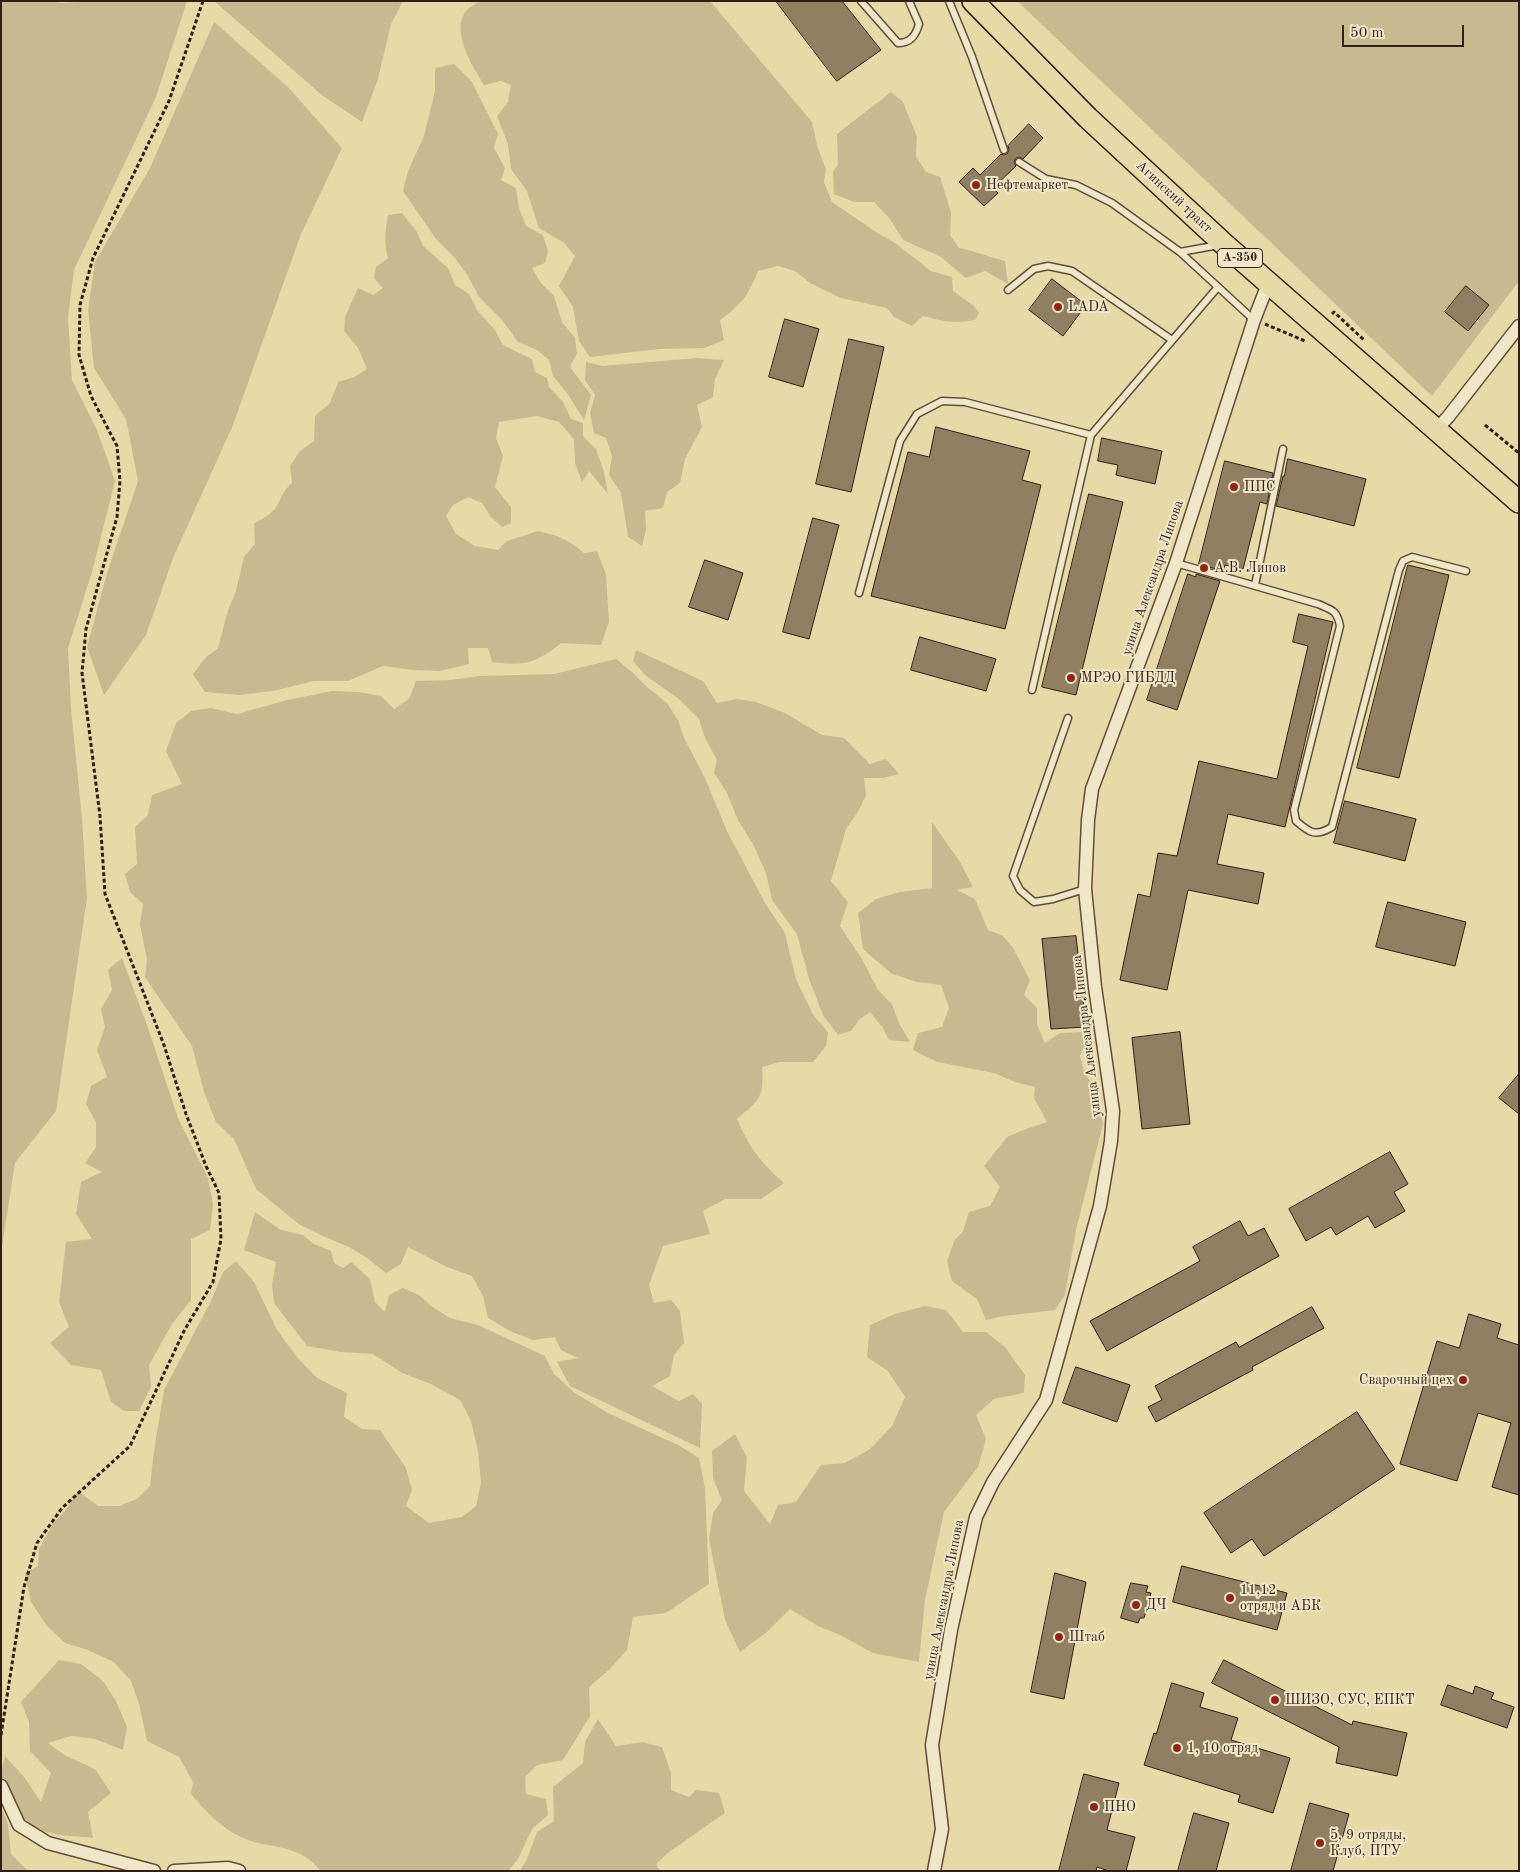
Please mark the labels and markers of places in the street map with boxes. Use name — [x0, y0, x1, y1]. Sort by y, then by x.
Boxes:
place label: Нефтемаркет — [986, 177, 1068, 193]
marker: Нефтемаркет — [970, 179, 982, 191]
place label: LADA — [1068, 299, 1109, 315]
marker: LADA — [1052, 301, 1064, 313]
place label: ППС — [1244, 479, 1275, 495]
marker: ППС — [1228, 481, 1240, 493]
place label: А.В. Липов — [1214, 560, 1286, 576]
marker: А.В. Липов — [1198, 562, 1210, 574]
place label: МРЭО ГИБДД — [1081, 670, 1175, 686]
marker: МРЭО ГИБДД — [1065, 672, 1077, 684]
place label: Сварочный цех — [1359, 1372, 1453, 1388]
marker: Сварочный цех — [1457, 1374, 1469, 1386]
place label: 11,12 отряд и АБК — [1240, 1582, 1321, 1614]
marker: 11,12 отряд и АБК — [1224, 1592, 1236, 1604]
place label: ДЧ — [1146, 1597, 1167, 1613]
marker: ДЧ — [1130, 1599, 1142, 1611]
place label: Штаб — [1069, 1629, 1105, 1645]
marker: Штаб — [1053, 1631, 1065, 1643]
place label: ШИЗО, СУС, ЕПКТ — [1285, 1692, 1415, 1708]
marker: ШИЗО, СУС, ЕПКТ — [1269, 1694, 1281, 1706]
place label: 1, 10 отряд — [1187, 1740, 1258, 1756]
marker: 1, 10 отряд — [1171, 1742, 1183, 1754]
place label: ПНО — [1104, 1799, 1136, 1815]
marker: ПНО — [1088, 1801, 1100, 1813]
place label: 5, 9 отряды, Клуб, ПТУ — [1330, 1827, 1406, 1860]
marker: 5, 9 отряды, Клуб, ПТУ — [1314, 1837, 1326, 1849]

